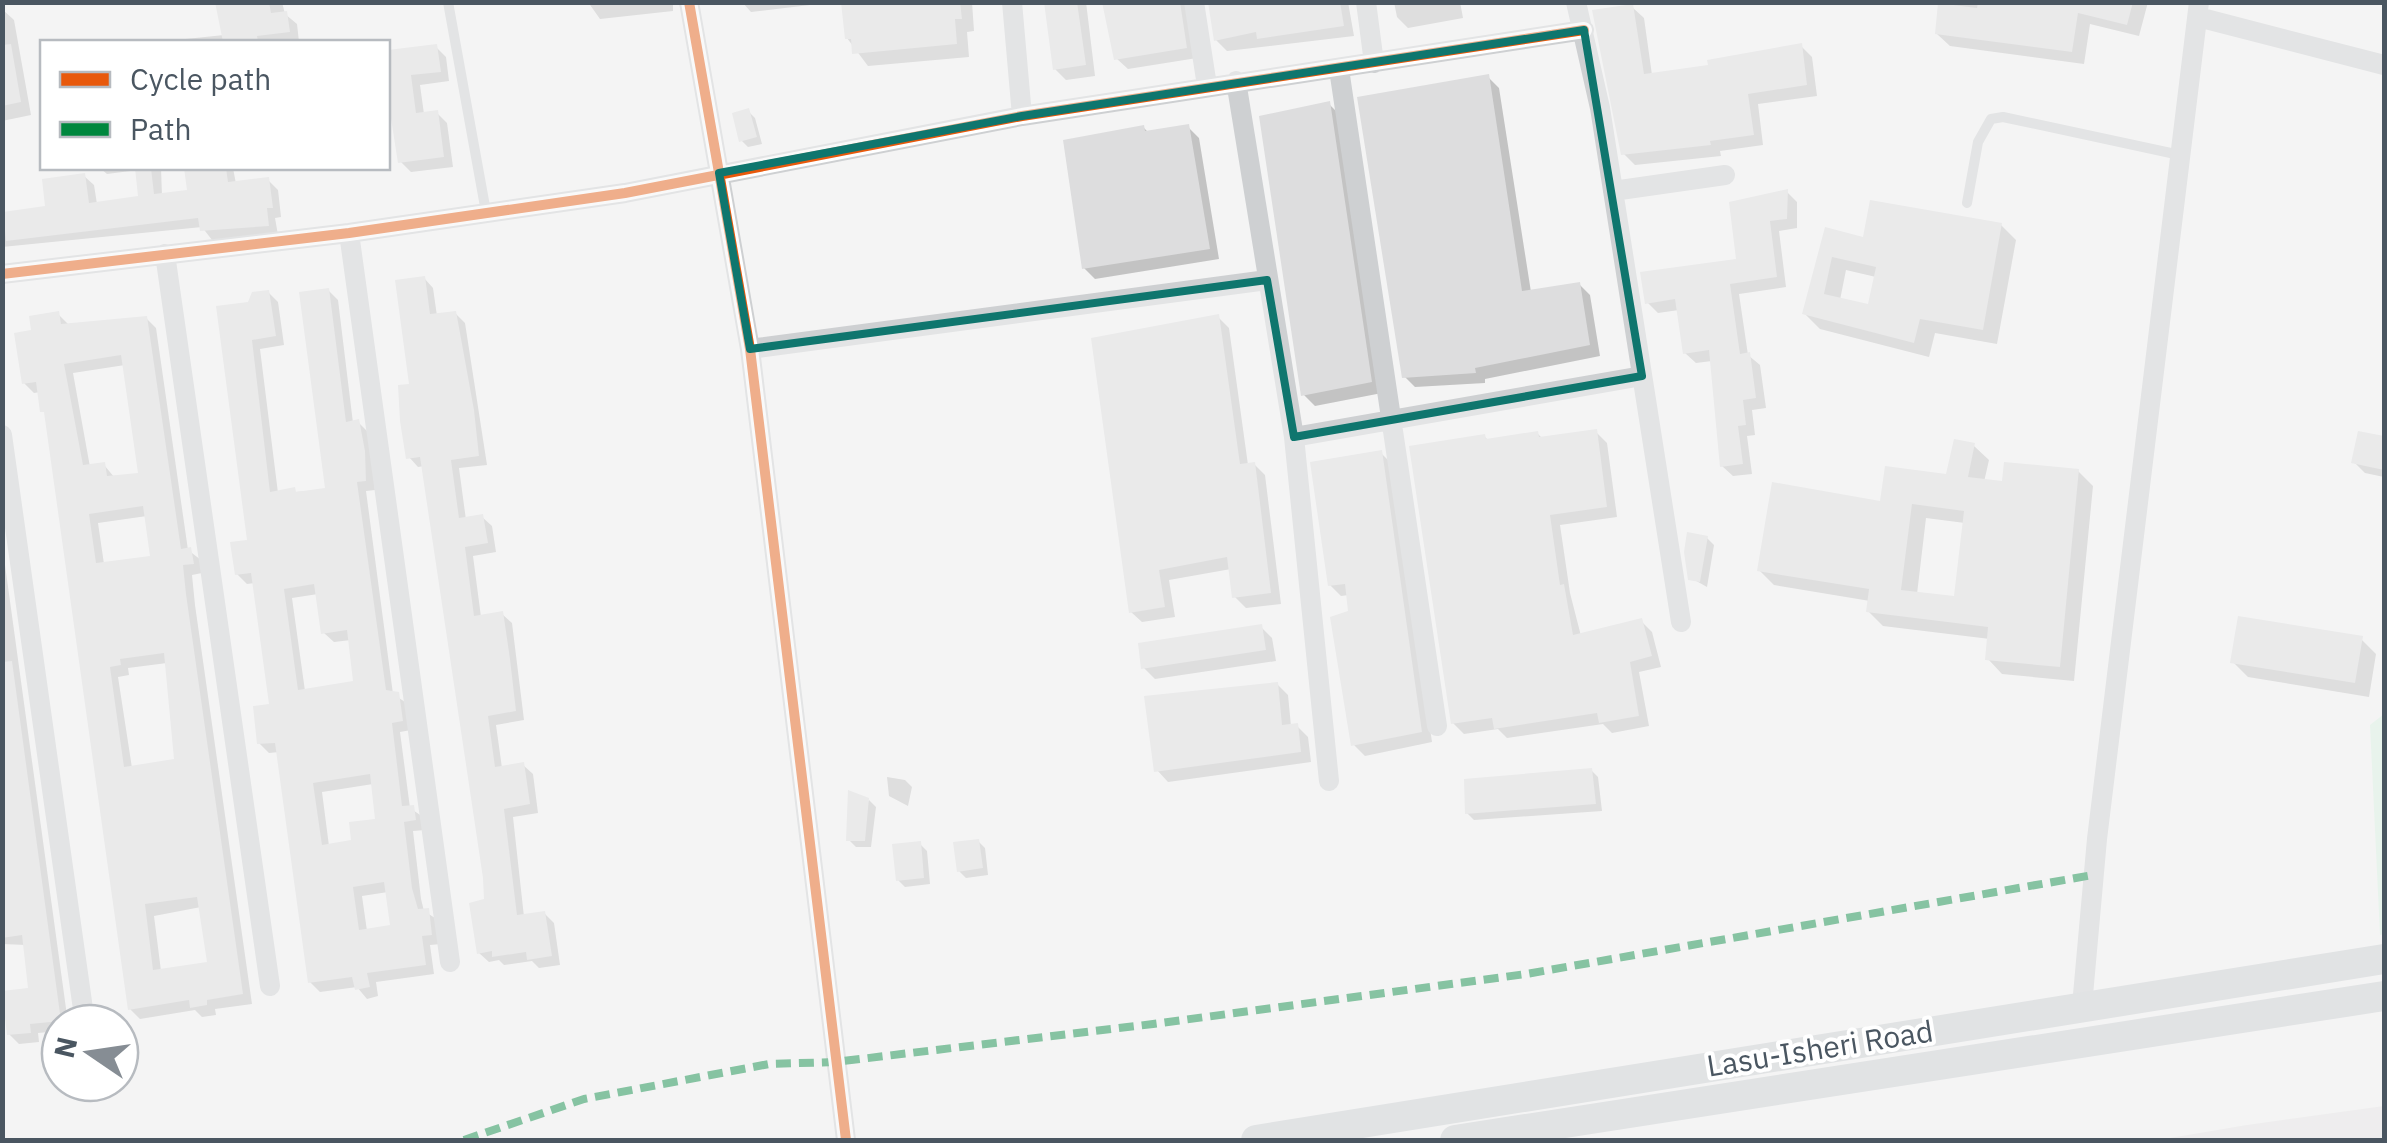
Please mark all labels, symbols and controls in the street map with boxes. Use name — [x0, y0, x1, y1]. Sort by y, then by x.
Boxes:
legend — [40, 40, 390, 170]
text: Cycle path — [130, 59, 271, 98]
text: Path — [130, 109, 191, 148]
north arrow — [40, 1003, 140, 1103]
street label: Lasu-Isheri Road — [1704, 1010, 1936, 1085]
text: N — [45, 1033, 85, 1061]

